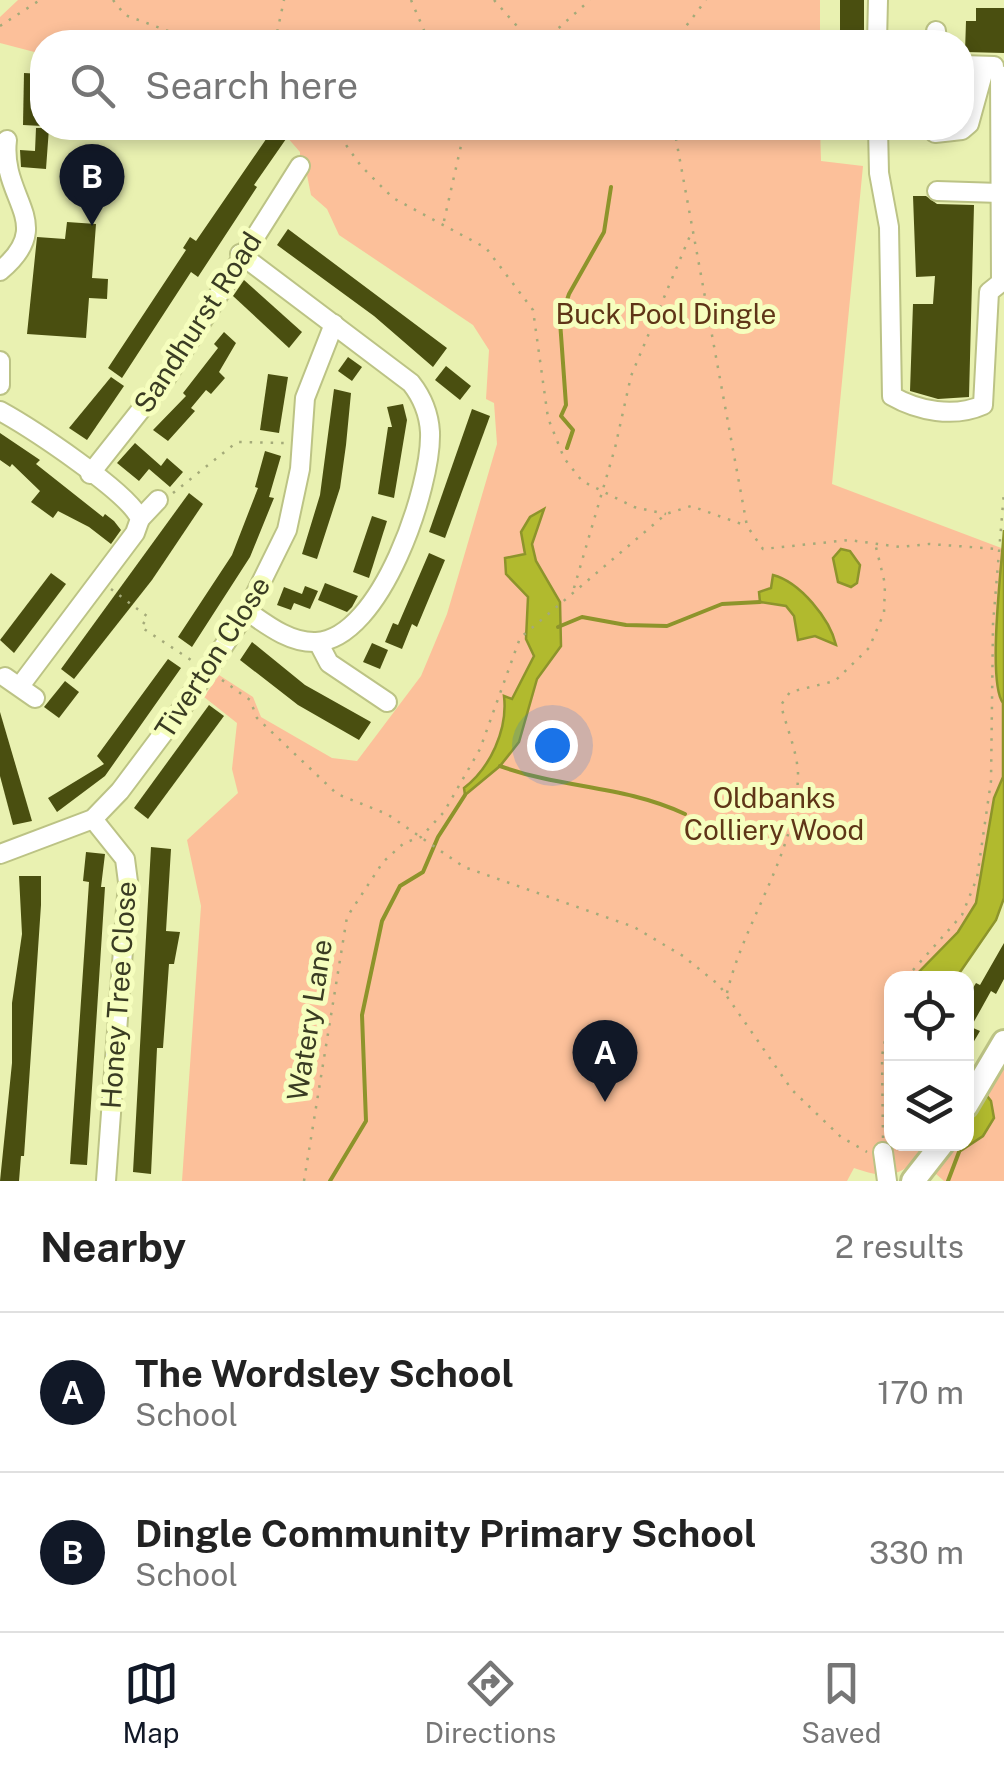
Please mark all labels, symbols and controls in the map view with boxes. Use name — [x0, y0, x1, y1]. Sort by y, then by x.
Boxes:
search box — [30, 30, 974, 140]
icon: search — [65, 58, 120, 113]
text: Search here — [145, 63, 358, 108]
pin: B — [59, 144, 124, 226]
street label: Sandhurst Road — [126, 226, 268, 418]
park label: Buck Pool Dingle — [556, 297, 776, 330]
street label: Tiverton Close — [148, 570, 276, 744]
your location — [527, 720, 578, 771]
park label: Oldbanks Colliery Wood — [684, 781, 864, 846]
street label: Honey Tree Close — [94, 880, 142, 1110]
street label: Watery Lane — [280, 937, 338, 1103]
map controls — [884, 971, 974, 1151]
button: locate — [884, 971, 974, 1061]
pin: A — [572, 1020, 638, 1102]
button: layers — [884, 1061, 974, 1151]
text: Nearby — [40, 1222, 186, 1271]
text: 2 results — [835, 1228, 964, 1265]
text: The Wordsley School — [135, 1351, 514, 1396]
text: A — [61, 1374, 84, 1411]
text: 170 m — [877, 1374, 964, 1411]
text: School — [135, 1396, 238, 1433]
text: Dingle Community Primary School — [135, 1511, 756, 1556]
text: B — [62, 1534, 83, 1571]
text: 330 m — [869, 1534, 964, 1571]
text: School — [135, 1556, 238, 1593]
tab: Map — [123, 1656, 179, 1749]
tab: Directions — [425, 1656, 556, 1749]
tab: Saved — [801, 1656, 881, 1749]

